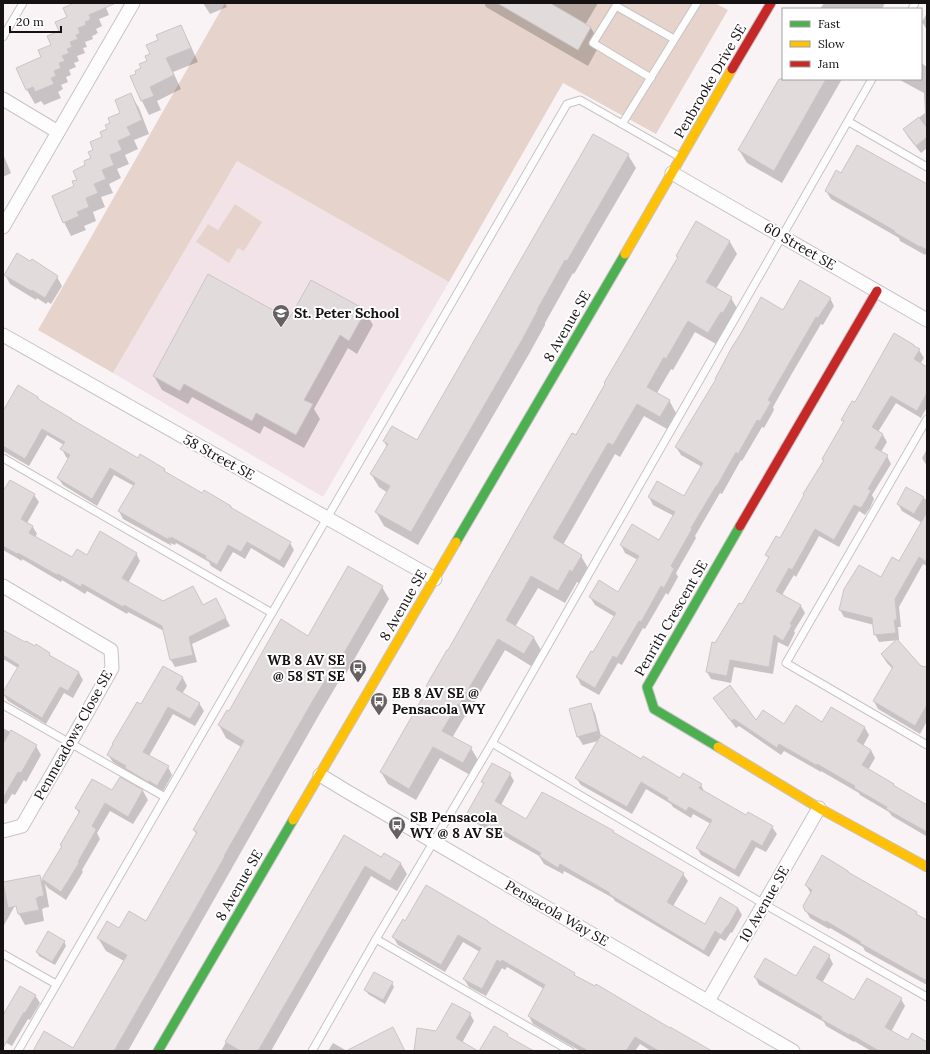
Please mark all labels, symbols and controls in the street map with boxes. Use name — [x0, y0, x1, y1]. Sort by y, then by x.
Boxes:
scale bar — [10, 8, 61, 34]
legend — [782, 8, 922, 80]
text: 20 m — [16, 14, 44, 29]
text: Fast — [818, 16, 841, 31]
street label: Penbrooke Drive SE — [670, 20, 750, 141]
text: Slow — [818, 36, 845, 51]
text: Jam — [817, 56, 839, 71]
street label: 60 Street SE — [761, 218, 840, 274]
street label: 8 Avenue SE — [539, 287, 595, 365]
school or university icon: St. Peter School — [271, 303, 291, 328]
place label: St. Peter School — [294, 304, 400, 322]
street label: 58 Street SE — [180, 430, 258, 484]
street label: Penrith Crescent SE — [630, 557, 712, 679]
street label: 8 Avenue SE — [375, 566, 431, 644]
place label: WB 8 AV SE @ 58 ST SE — [267, 651, 345, 685]
bus stop icon: WB 8 AV SE @ 58 ST SE — [348, 658, 368, 683]
street label: Penmeadows Close SE — [30, 667, 116, 803]
place label: EB 8 AV SE @ Pensacola WY — [392, 684, 486, 718]
bus stop icon: EB 8 AV SE @ Pensacola WY — [369, 691, 389, 716]
place label: SB Pensacola WY @ 8 AV SE — [410, 808, 503, 842]
bus stop icon: SB Pensacola WY @ 8 AV SE — [387, 815, 407, 840]
street label: 8 Avenue SE — [211, 846, 267, 924]
street label: 10 Avenue SE — [735, 862, 793, 945]
street label: Pensacola Way SE — [502, 876, 612, 950]

